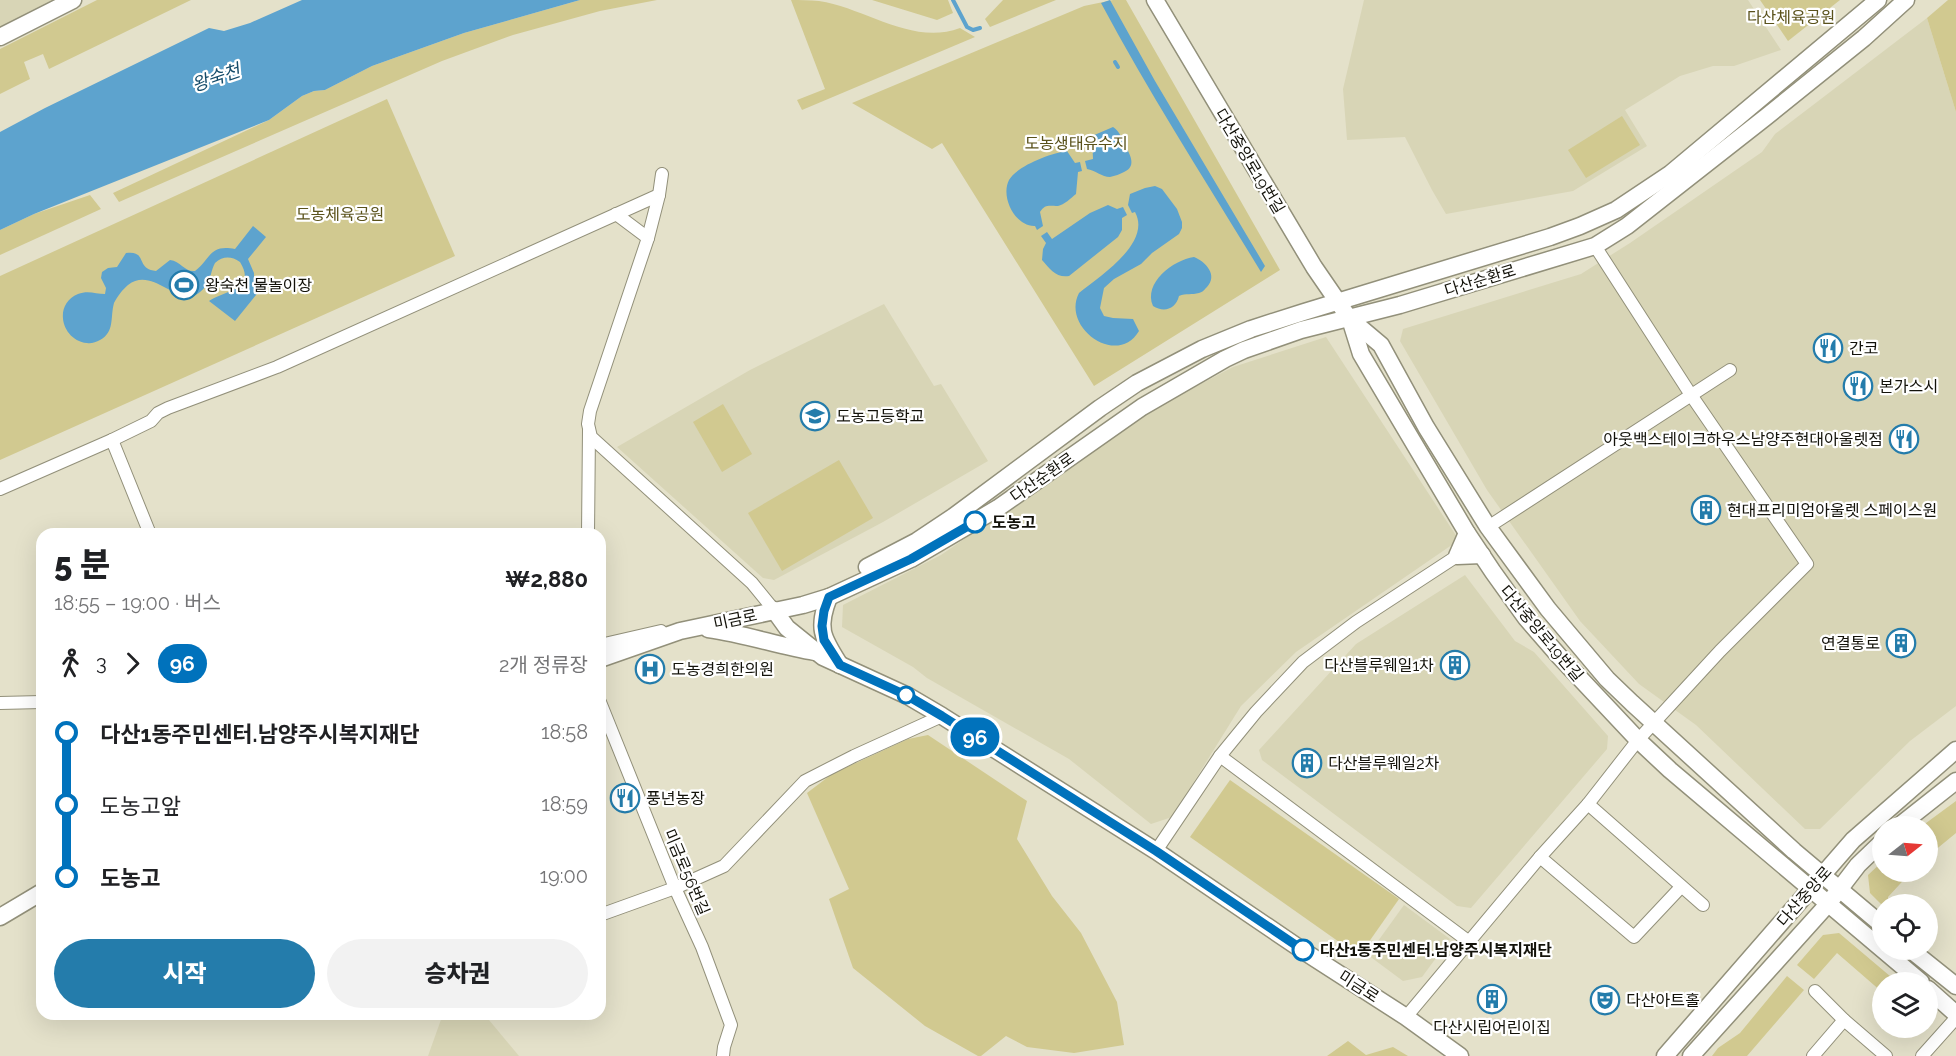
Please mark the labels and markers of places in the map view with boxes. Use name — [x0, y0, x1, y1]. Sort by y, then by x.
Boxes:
sports icon: 왕숙천 물놀이장 — [168, 269, 200, 301]
place label: 왕숙천 물놀이장 — [205, 276, 312, 295]
restaurant icon: 간코 — [1812, 332, 1844, 364]
place label: 간코 — [1849, 339, 1878, 358]
restaurant icon: 본가스시 — [1842, 370, 1874, 402]
place label: 본가스시 — [1879, 377, 1938, 396]
school or university icon: 도농고등학교 — [799, 400, 831, 432]
place label: 도농고등학교 — [836, 407, 924, 426]
restaurant icon: 아웃백스테이크하우스남양주현대아울렛점 — [1888, 423, 1920, 455]
place label: 아웃백스테이크하우스남양주현대아울렛점 — [1603, 430, 1883, 449]
building icon: 현대프리미엄아울렛 스페이스원 — [1690, 494, 1722, 526]
place label: 현대프리미엄아울렛 스페이스원 — [1727, 501, 1937, 520]
marker: 도농고 — [964, 511, 986, 533]
place label: 도농고 — [992, 513, 1036, 532]
building icon: 연결통로 — [1885, 627, 1917, 659]
place label: 연결통로 — [1821, 634, 1880, 653]
building icon: 다산블루웨일1차 — [1439, 649, 1471, 681]
hospital icon: 도농경희한의원 — [634, 653, 666, 685]
place label: 다산블루웨일1차 — [1324, 656, 1434, 675]
place label: 도농경희한의원 — [671, 660, 774, 679]
unlabelled marker — [897, 686, 915, 704]
building icon: 다산블루웨일2차 — [1291, 747, 1323, 779]
place label: 다산블루웨일2차 — [1328, 754, 1440, 773]
restaurant icon: 풍년농장 — [609, 782, 641, 814]
place label: 풍년농장 — [646, 789, 705, 808]
marker: 다산1동주민센터.남양주시복지재단 — [1292, 939, 1314, 961]
place label: 다산1동주민센터.남양주시복지재단 — [1320, 941, 1552, 960]
building icon: 다산시립어린이집 — [1476, 983, 1508, 1015]
theatre icon: 다산아트홀 — [1589, 984, 1621, 1016]
place label: 다산아트홀 — [1626, 991, 1700, 1010]
place label: 다산시립어린이집 — [1433, 1018, 1551, 1037]

